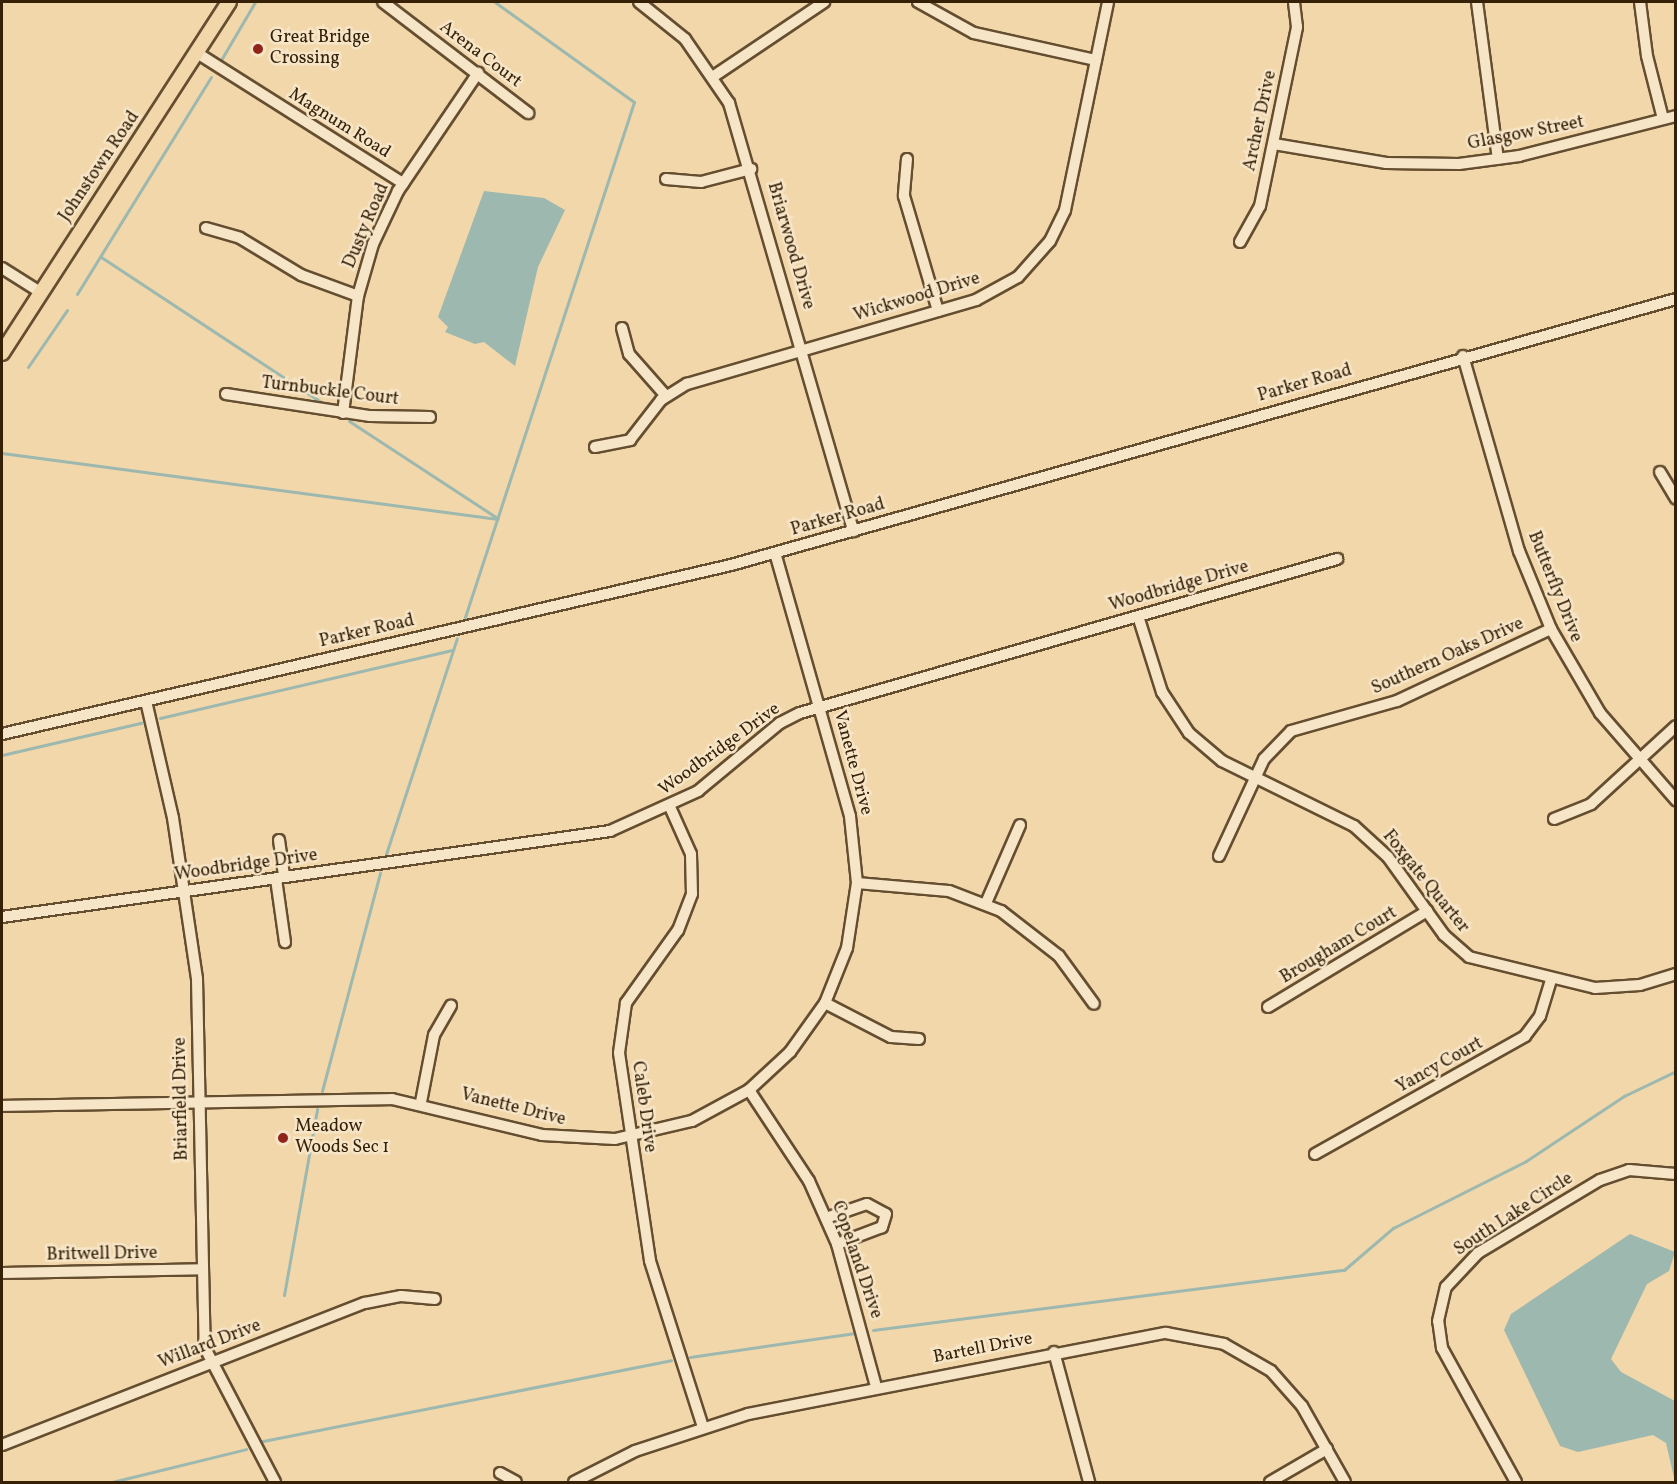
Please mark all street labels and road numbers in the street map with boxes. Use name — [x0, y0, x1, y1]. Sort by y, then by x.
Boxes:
street label: Arena Court — [435, 17, 525, 93]
street label: Archer Drive — [1240, 69, 1282, 173]
street label: Magnum Road — [284, 84, 394, 164]
street label: Johnstown Road — [55, 108, 145, 226]
street label: Glasgow Street — [1466, 112, 1586, 156]
street label: Dusty Road — [339, 180, 395, 272]
street label: Briarwood Drive — [762, 180, 818, 312]
street label: Wickwood Drive — [851, 269, 983, 327]
street label: Parker Road — [1255, 360, 1355, 408]
street label: Turnbuckle Court — [260, 373, 400, 411]
street label: Parker Road — [788, 494, 888, 542]
street label: Butterfly Drive — [1522, 528, 1586, 646]
street label: Woodbridge Drive — [1107, 557, 1251, 617]
street label: Parker Road — [317, 611, 417, 653]
street label: Southern Oaks Drive — [1369, 614, 1527, 700]
street label: Woodbridge Drive — [655, 699, 785, 801]
street label: Vanette Drive — [828, 708, 876, 818]
street label: Foxgate Quarter — [1377, 826, 1473, 938]
street label: Woodbridge Drive — [173, 845, 319, 887]
street label: Brougham Court — [1277, 903, 1401, 989]
street label: Yancy Court — [1393, 1033, 1487, 1099]
street label: Briarfield Drive — [170, 1037, 194, 1161]
street label: Caleb Drive — [626, 1060, 660, 1154]
street label: Vanette Drive — [458, 1085, 568, 1131]
street label: South Lake Circle — [1451, 1169, 1577, 1261]
street label: Copeland Drive — [826, 1198, 886, 1322]
street label: Britwell Drive — [46, 1243, 158, 1267]
street label: Willard Drive — [156, 1316, 264, 1374]
street label: Bartell Drive — [932, 1329, 1034, 1369]

